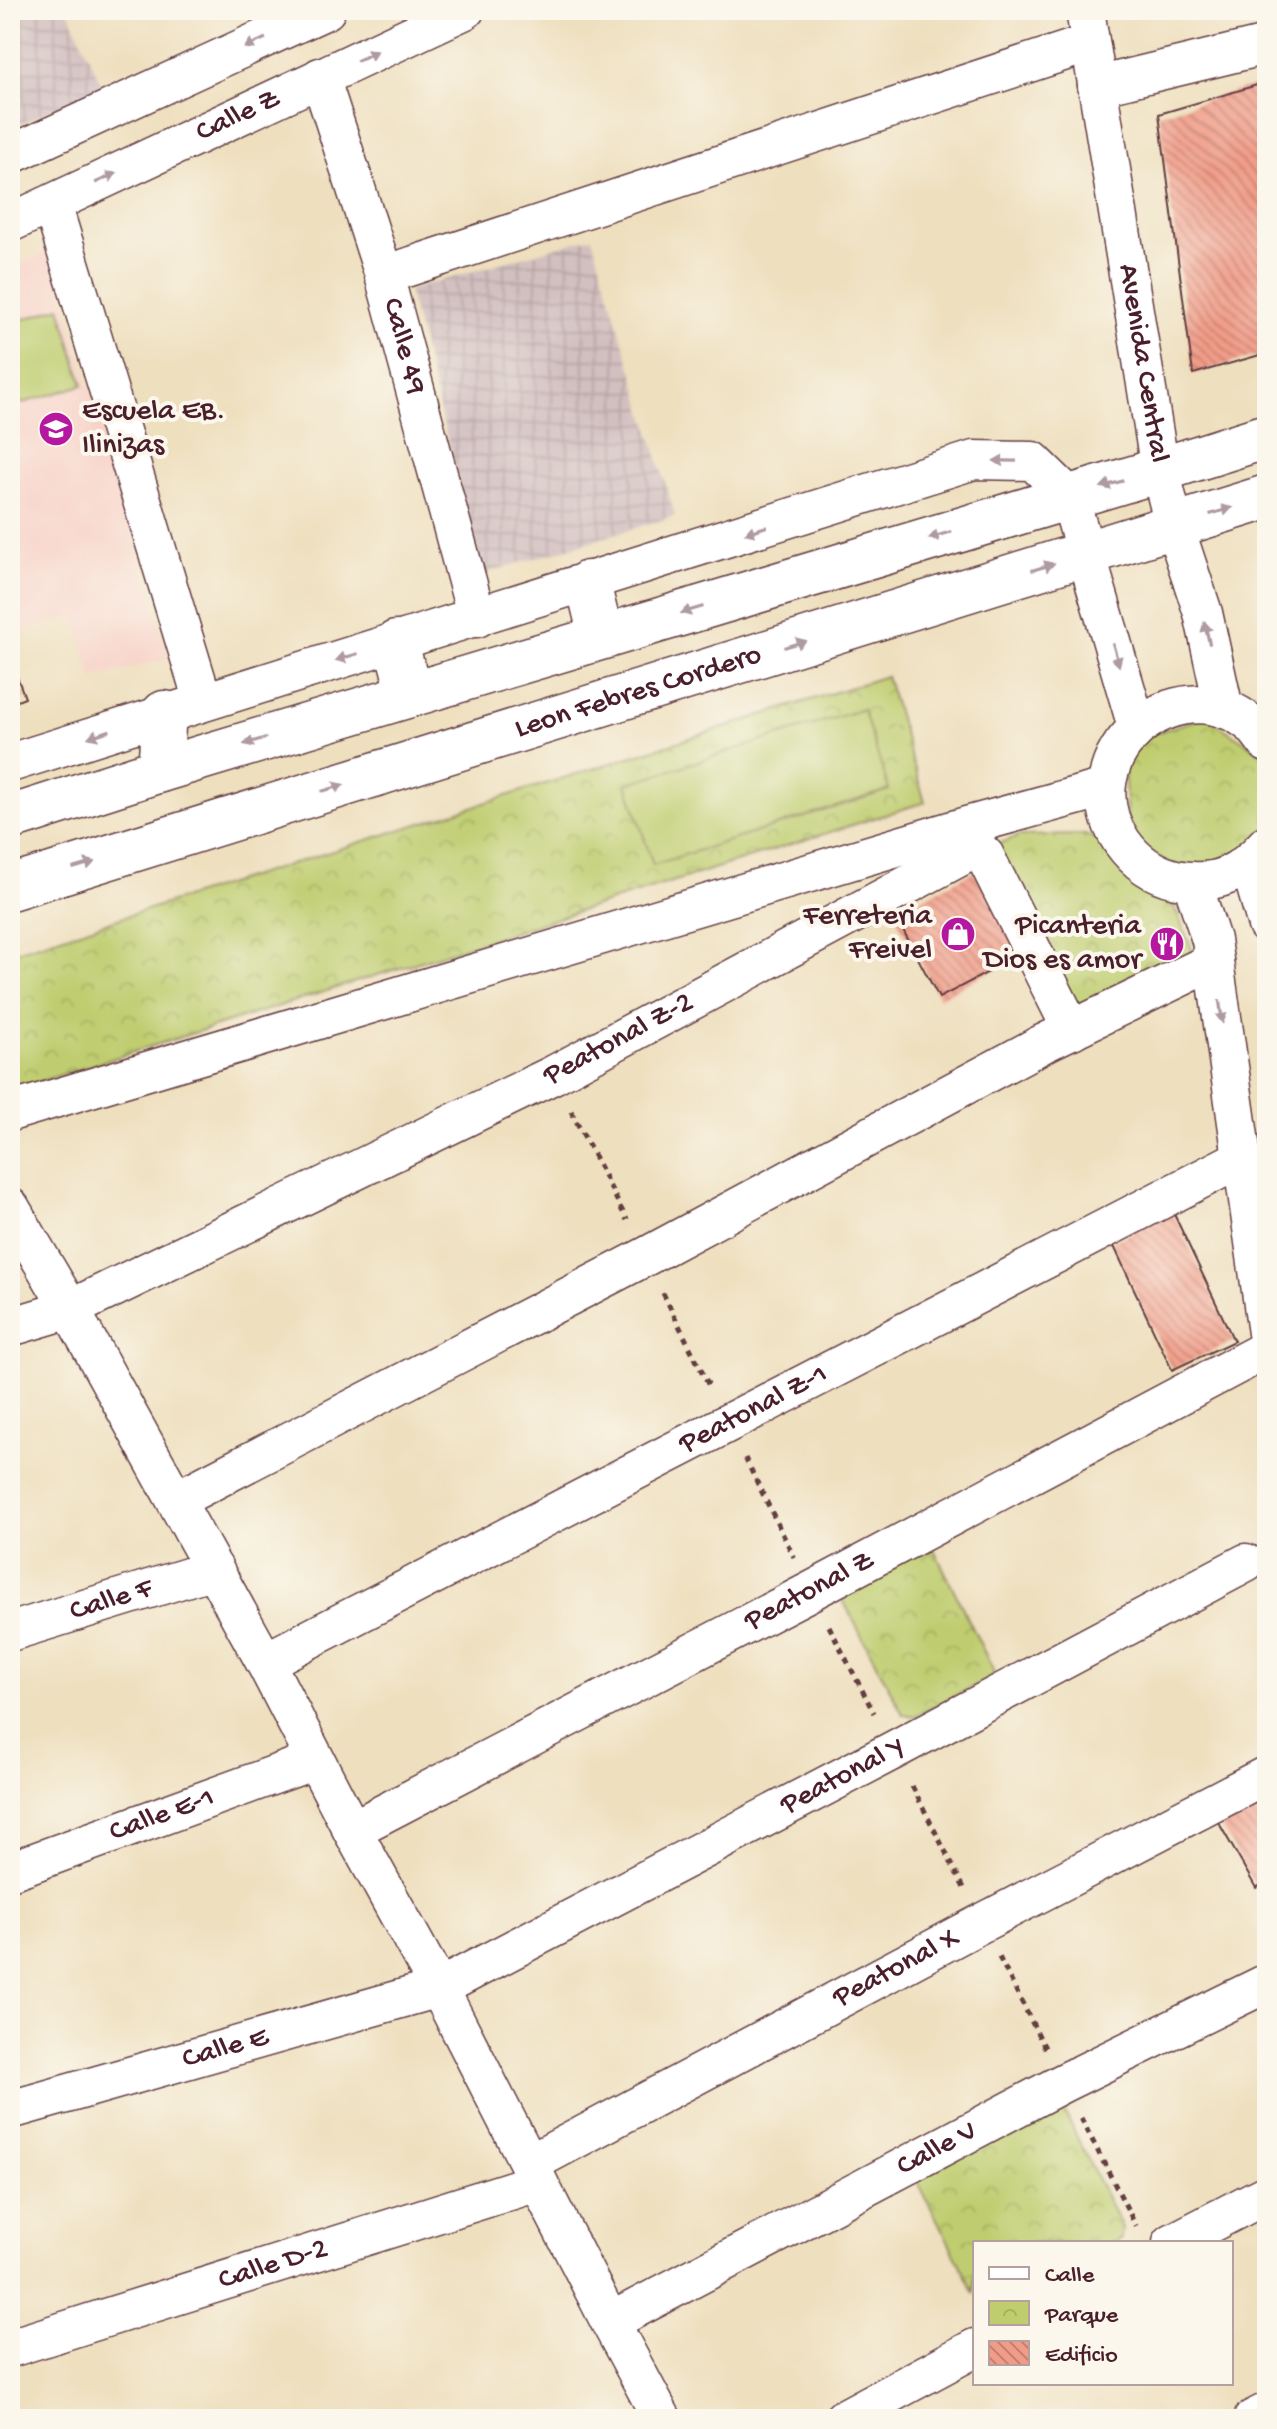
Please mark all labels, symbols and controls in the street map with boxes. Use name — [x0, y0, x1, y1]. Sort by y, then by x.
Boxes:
one-way arrow — [243, 36, 266, 49]
one-way arrow — [355, 49, 378, 62]
street label: Calle Z — [191, 81, 286, 151]
one-way arrow — [95, 171, 118, 185]
street label: Avenida Central — [1109, 261, 1176, 465]
street label: Calle 49 — [374, 294, 433, 398]
place label: Escuela EB. Ilinizas — [82, 395, 225, 464]
school or university icon: Escuela EB. Ilinizas — [37, 410, 75, 448]
one-way arrow — [992, 455, 1017, 467]
one-way arrow — [1100, 478, 1124, 491]
one-way arrow — [1209, 504, 1233, 517]
one-way arrow — [743, 524, 767, 537]
one-way arrow — [928, 529, 952, 542]
one-way arrow — [1032, 560, 1056, 573]
one-way arrow — [679, 604, 703, 617]
one-way arrow — [1200, 621, 1213, 646]
one-way arrow — [783, 637, 807, 650]
street label: Leon Febres Cordero — [511, 638, 766, 747]
one-way arrow — [1110, 644, 1123, 668]
one-way arrow — [335, 651, 359, 664]
one-way arrow — [87, 729, 111, 741]
one-way arrow — [243, 736, 267, 748]
one-way arrow — [321, 781, 345, 794]
one-way arrow — [73, 858, 97, 871]
place label: Ferreteria Freivel — [802, 900, 933, 969]
place label: Picanteria Dios es amor — [981, 910, 1143, 979]
shop icon: Ferreteria Freivel — [939, 915, 977, 953]
restaurant icon: Picanteria Dios es amor — [1148, 925, 1186, 963]
street label: Peatonal Z-2 — [537, 985, 700, 1095]
one-way arrow — [1215, 1000, 1228, 1025]
street label: Peatonal Z-1 — [673, 1357, 834, 1463]
street label: Peatonal Z — [738, 1543, 880, 1640]
street label: Calle F — [66, 1571, 158, 1630]
street label: Peatonal Y — [774, 1730, 911, 1824]
street label: Calle E-1 — [105, 1781, 219, 1851]
street label: Peatonal X — [827, 1920, 966, 2017]
street label: Calle E — [179, 2020, 274, 2078]
street label: Calle V — [891, 2114, 983, 2185]
street label: Calle D-2 — [214, 2232, 332, 2299]
legend — [973, 2241, 1233, 2385]
text: Calle — [1045, 2262, 1095, 2291]
text: Parque — [1044, 2302, 1119, 2331]
text: Edificio — [1045, 2342, 1118, 2371]

